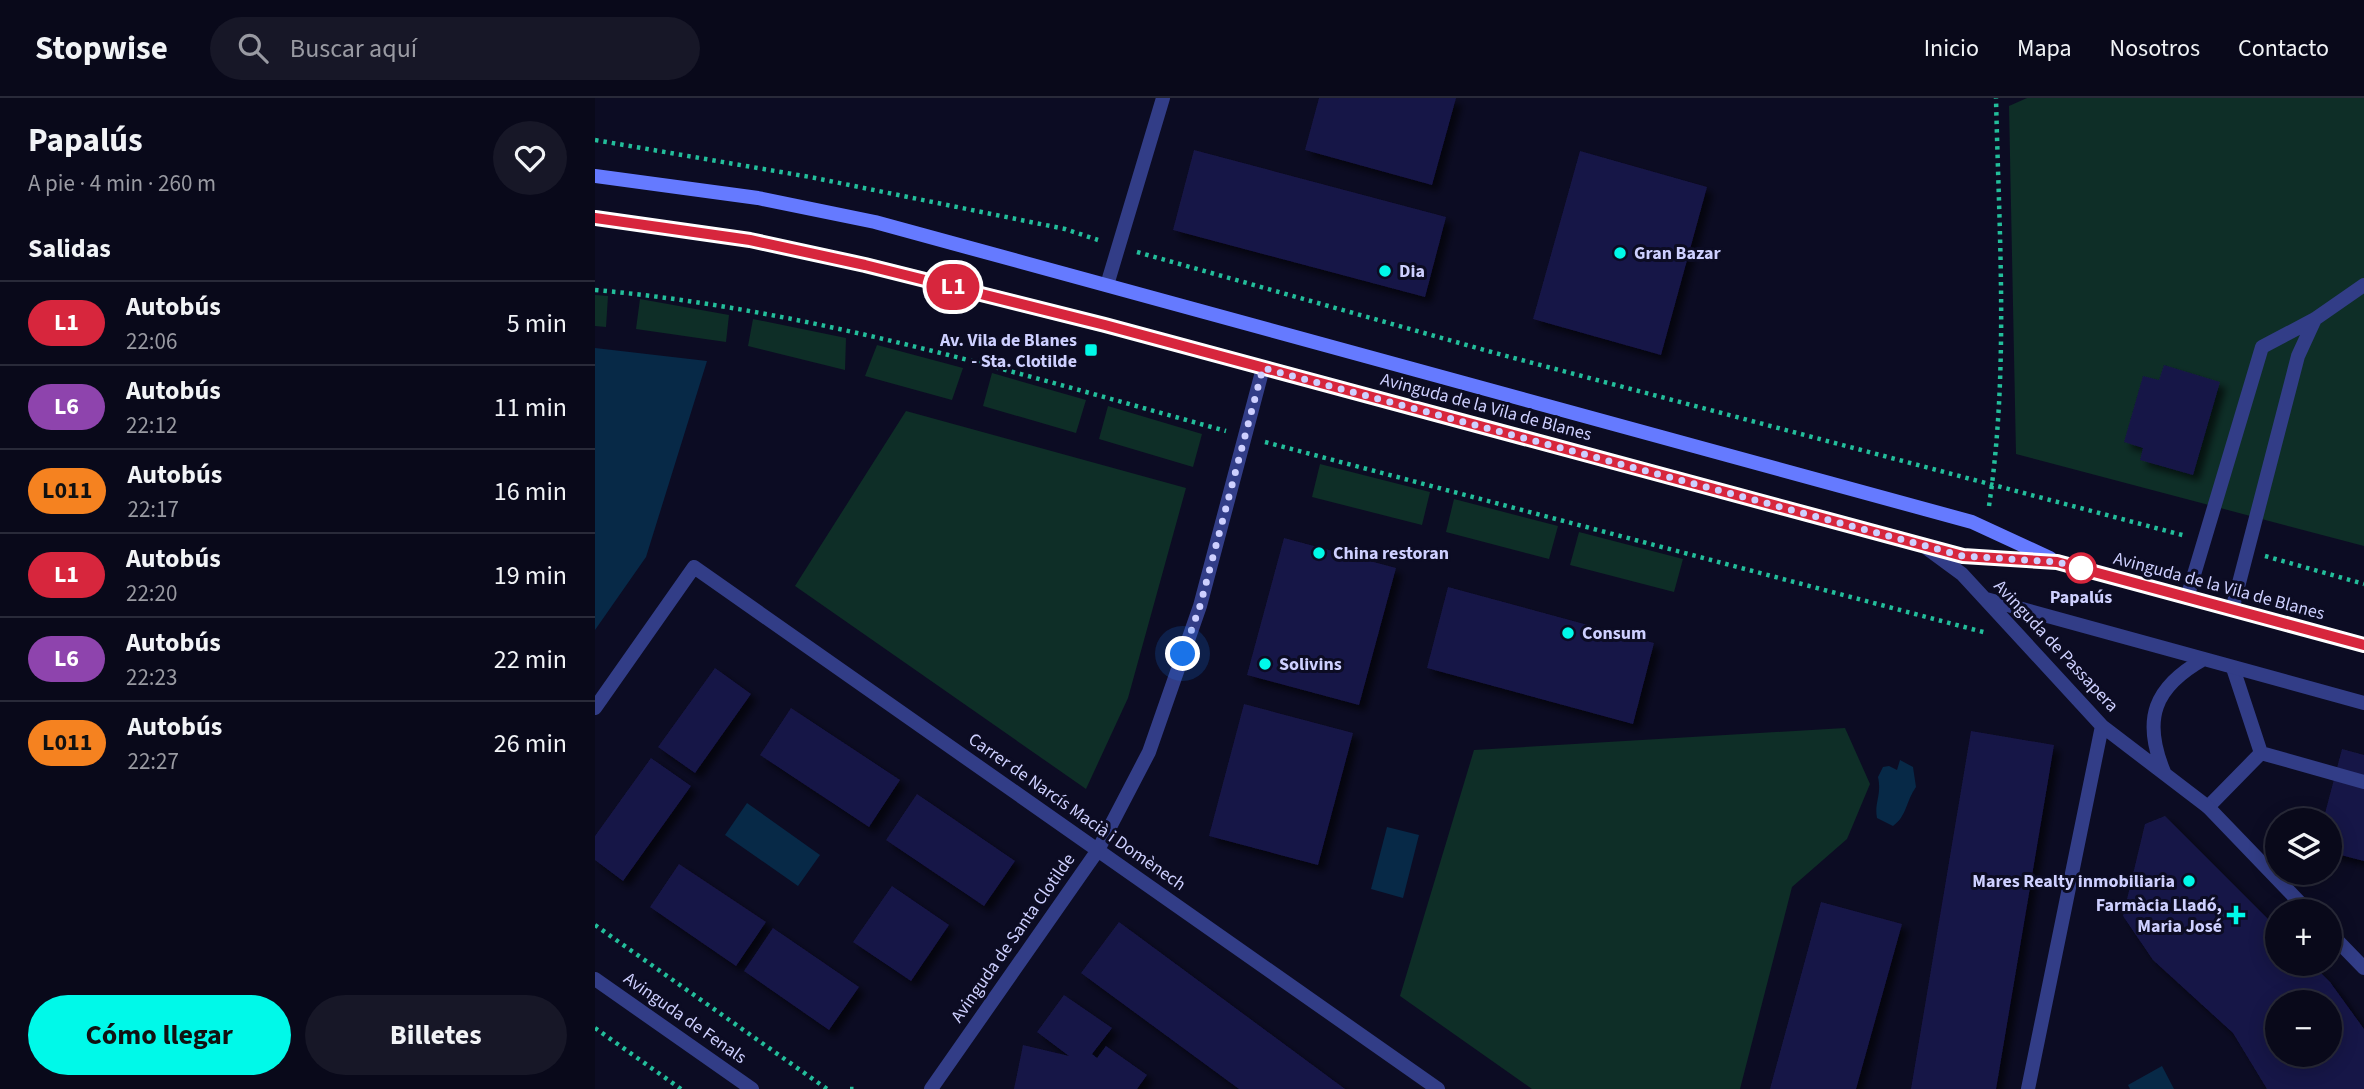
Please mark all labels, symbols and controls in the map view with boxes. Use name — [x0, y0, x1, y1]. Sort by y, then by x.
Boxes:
search box — [210, 17, 700, 80]
text: Stopwise — [35, 25, 168, 72]
icon: search — [234, 29, 272, 67]
text: Buscar aquí — [290, 30, 417, 67]
text: Inicio — [1924, 31, 1979, 66]
text: Mapa — [2017, 31, 2072, 66]
text: Nosotros — [2110, 31, 2200, 66]
text: Contacto — [2238, 31, 2329, 66]
text: Papalús — [28, 117, 143, 164]
button: heart — [493, 121, 567, 195]
text: A pie · 4 min · 260 m — [28, 167, 216, 200]
text: Salidas — [28, 230, 111, 267]
place label: Gran Bazar — [1634, 241, 1721, 266]
marker: Gran Bazar — [1612, 245, 1628, 261]
place label: Dia — [1399, 259, 1425, 284]
marker: Dia — [1377, 263, 1393, 279]
line badge: L1 — [921, 264, 985, 310]
text: L1 — [940, 269, 966, 304]
text: Autobús — [126, 288, 221, 325]
text: L1 — [54, 305, 79, 340]
text: 5 min — [507, 305, 567, 342]
text: 22:06 — [126, 325, 177, 358]
place label: Av. Vila de Blanes - Sta. Clotilde — [939, 328, 1077, 374]
marker: Av. Vila de Blanes - Sta. Clotilde — [1083, 342, 1099, 358]
street label: Avinguda de la Vila de Blanes — [1378, 367, 1594, 447]
text: Autobús — [126, 372, 221, 409]
text: L6 — [54, 389, 79, 424]
text: 11 min — [494, 389, 567, 426]
text: 22:12 — [126, 409, 177, 442]
text: Autobús — [127, 456, 222, 493]
text: L011 — [42, 473, 92, 508]
text: 16 min — [494, 473, 567, 510]
text: 22:17 — [127, 493, 179, 526]
text: Autobús — [126, 540, 221, 577]
place label: China restoran — [1333, 541, 1449, 566]
marker: China restoran — [1311, 545, 1327, 561]
street label: Avinguda de la Vila de Blanes — [2111, 546, 2327, 626]
marker: Papalús — [2066, 553, 2096, 583]
text: L1 — [54, 557, 79, 592]
text: 19 min — [494, 557, 567, 594]
street label: Avinguda de Passapera — [1988, 574, 2124, 718]
text: 22:20 — [126, 577, 177, 610]
place label: Papalús — [2050, 585, 2112, 610]
place label: Consum — [1582, 621, 1646, 646]
text: Autobús — [126, 624, 221, 661]
marker: Consum — [1560, 625, 1576, 641]
your location — [1165, 636, 1200, 671]
text: L6 — [54, 641, 79, 676]
text: 22 min — [494, 641, 567, 678]
place label: Solivins — [1279, 652, 1342, 677]
marker: Solivins — [1257, 656, 1273, 672]
text: 22:23 — [126, 661, 177, 694]
text: Autobús — [127, 708, 222, 745]
text: L011 — [42, 725, 92, 760]
text: 26 min — [494, 725, 567, 762]
street label: Carrer de Narcís Macià i Domènech — [963, 727, 1191, 897]
text: 22:27 — [127, 745, 179, 778]
map controls — [2265, 808, 2342, 1067]
button: layers — [2265, 808, 2342, 885]
street label: Avinguda de Santa Clotilde — [945, 848, 1081, 1028]
place label: Mares Realty inmobiliaria — [1972, 869, 2175, 894]
marker: Mares Realty inmobiliaria — [2181, 873, 2197, 889]
place label: Farmàcia Lladó, Maria José — [2096, 893, 2222, 939]
button: + — [2265, 899, 2342, 976]
marker: Farmàcia Lladó, Maria José — [2228, 907, 2244, 923]
street label: Avinguda de Fenals — [618, 966, 752, 1070]
button: − — [2265, 990, 2342, 1067]
button: Cómo llegar — [28, 995, 291, 1075]
button: Billetes — [305, 995, 567, 1075]

